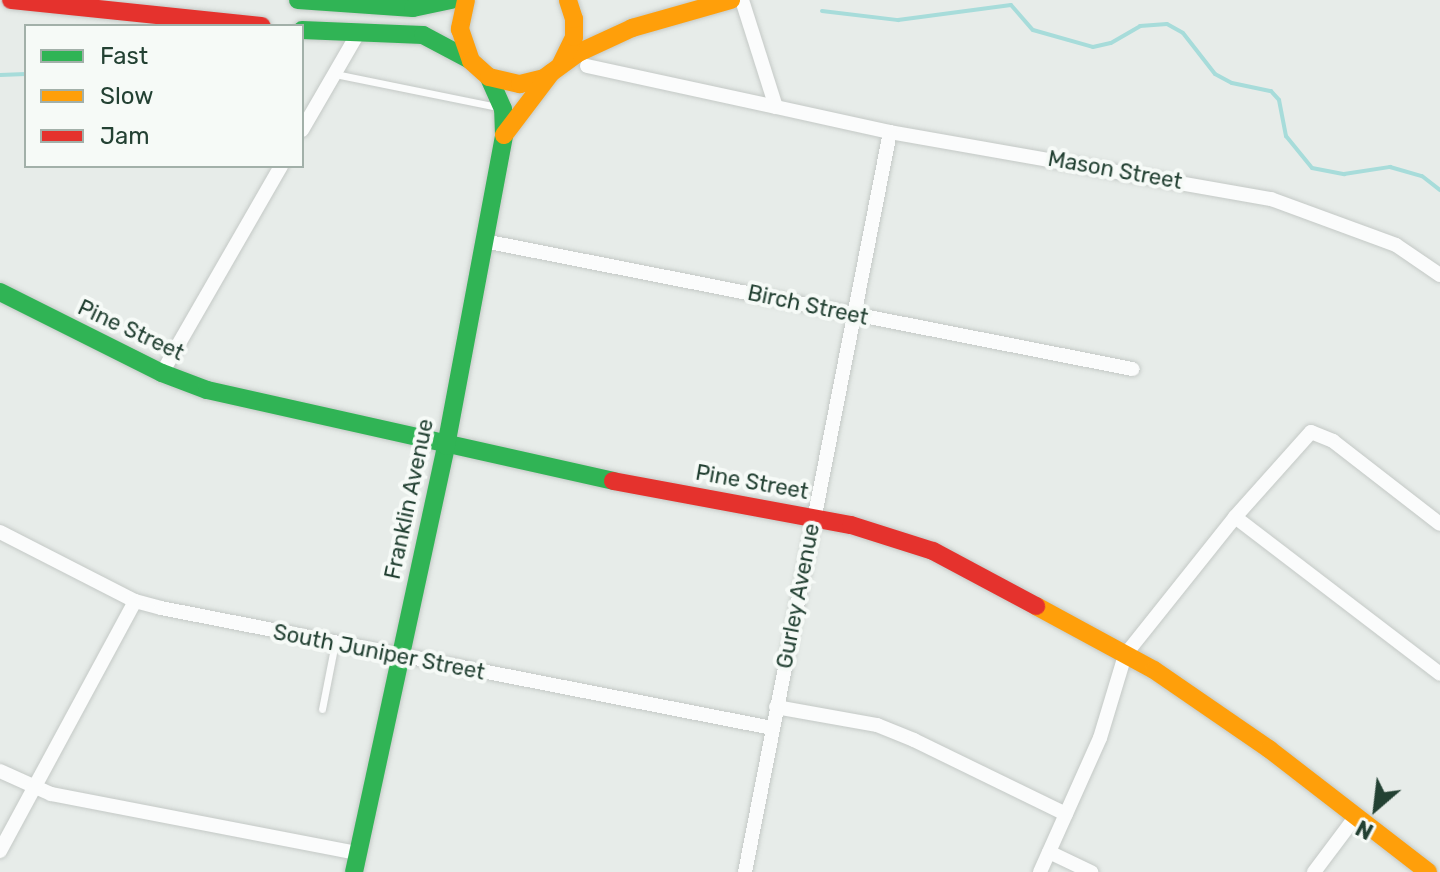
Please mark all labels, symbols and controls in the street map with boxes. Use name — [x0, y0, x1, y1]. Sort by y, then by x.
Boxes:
legend — [24, 24, 304, 168]
text: Fast — [100, 42, 148, 70]
text: Slow — [100, 82, 153, 110]
text: Jam — [100, 122, 150, 150]
street label: Mason Street — [1046, 145, 1184, 195]
street label: Birch Street — [745, 279, 871, 331]
street label: Pine Street — [74, 294, 188, 366]
street label: Franklin Avenue — [379, 416, 439, 582]
street label: Pine Street — [694, 459, 810, 505]
street label: Gurley Avenue — [771, 521, 825, 671]
street label: South Juniper Street — [271, 618, 487, 686]
north arrow — [1336, 768, 1416, 848]
text: N — [1351, 814, 1378, 845]

